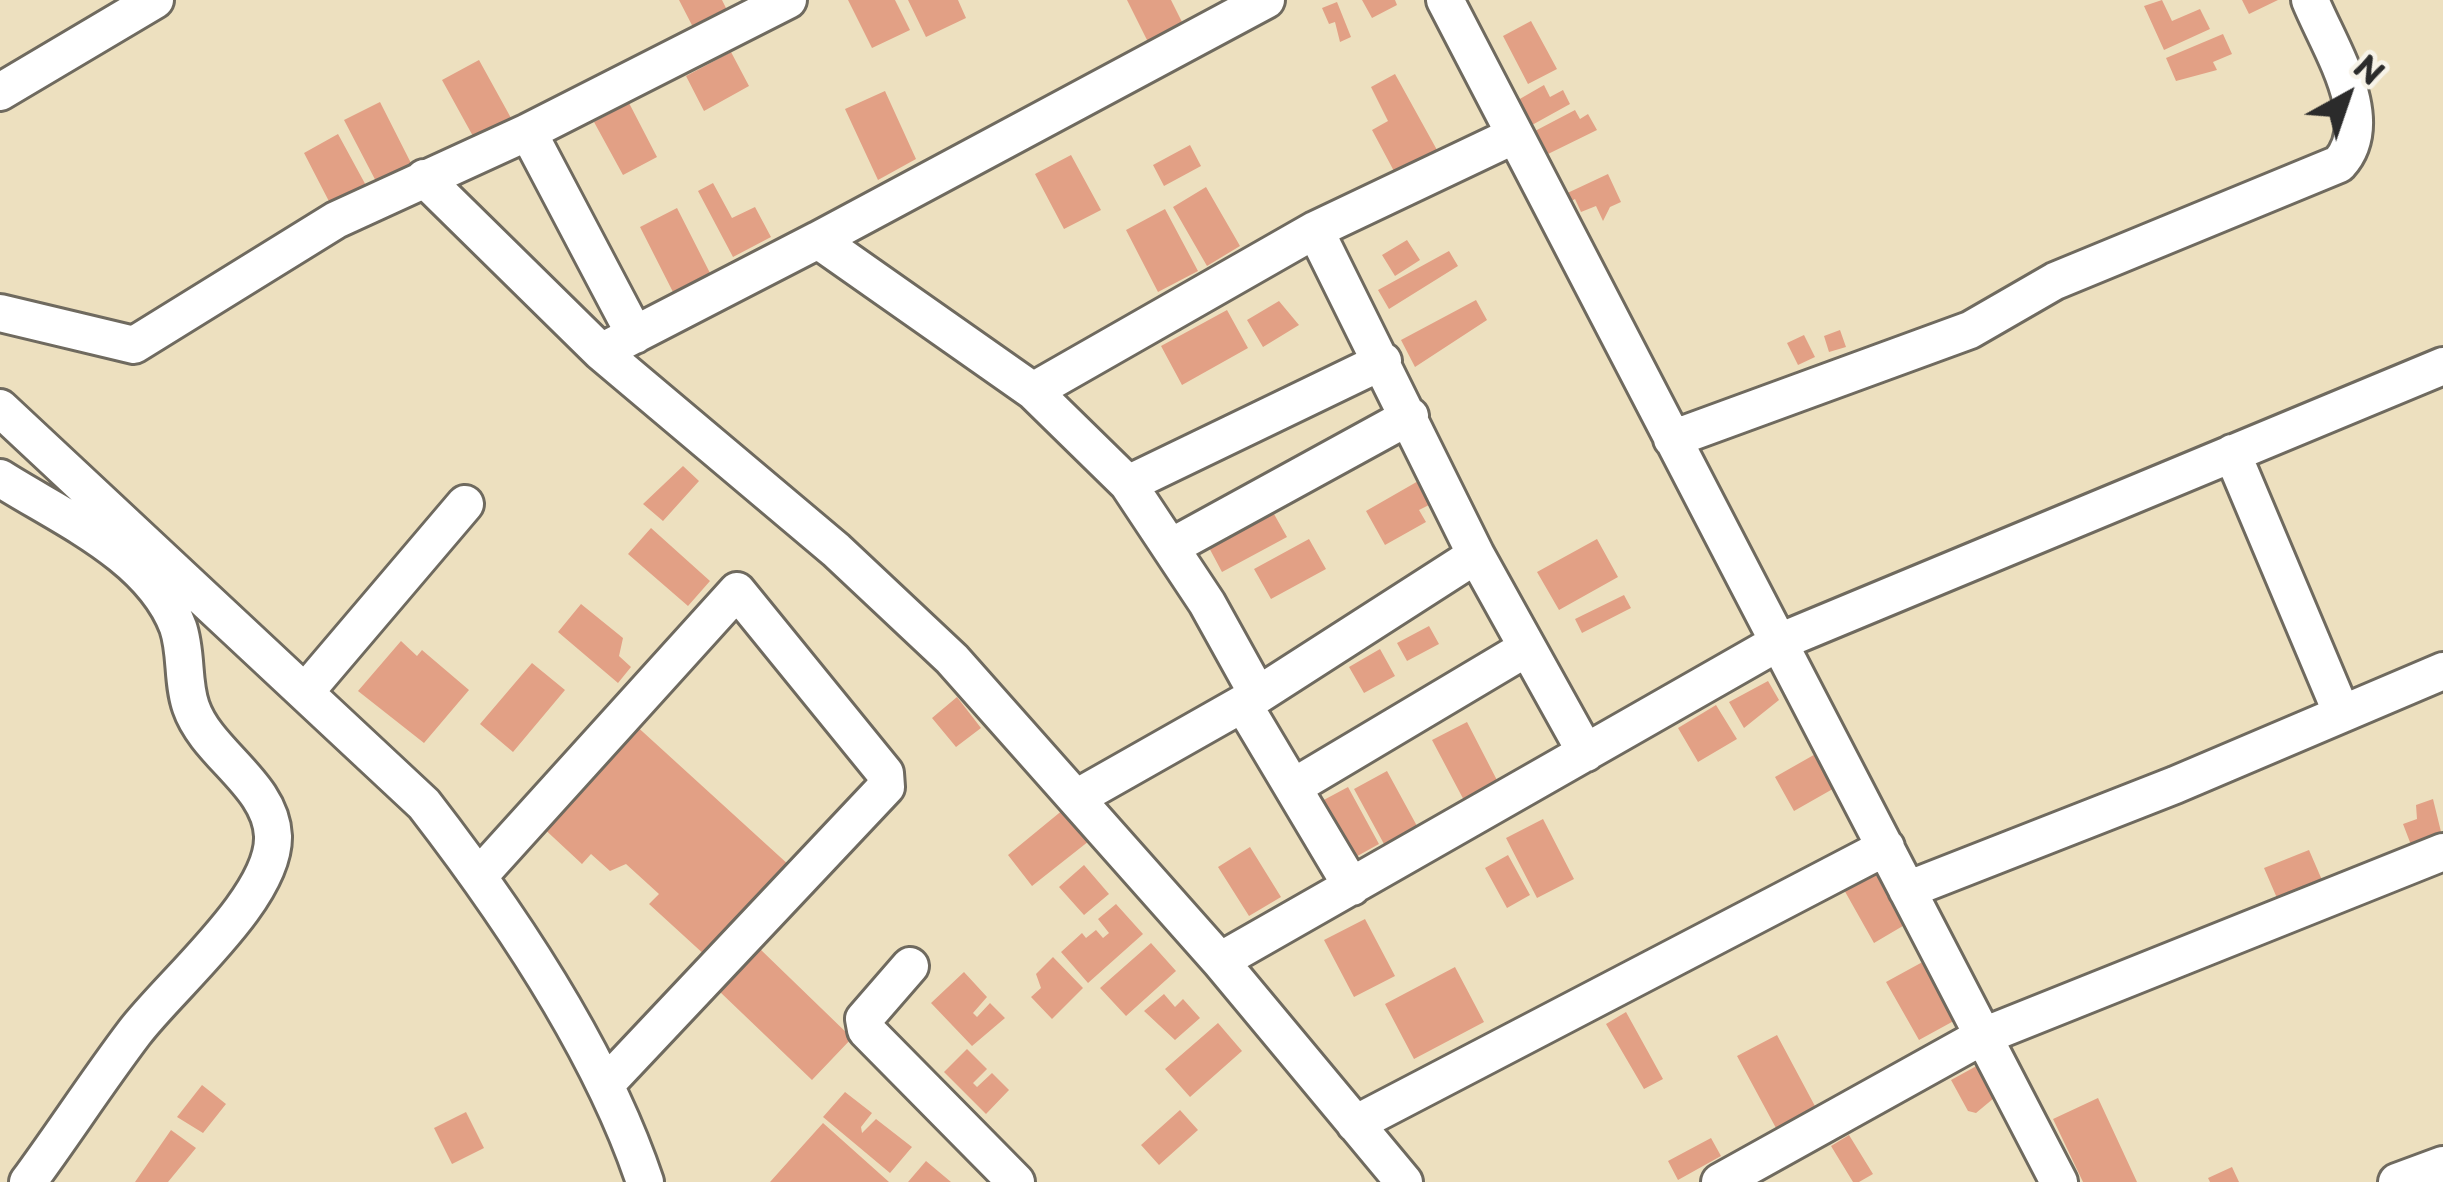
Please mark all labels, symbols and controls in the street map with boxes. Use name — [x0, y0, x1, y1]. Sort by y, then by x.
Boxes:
north arrow — [2287, 36, 2407, 156]
text: N — [2344, 41, 2396, 96]

